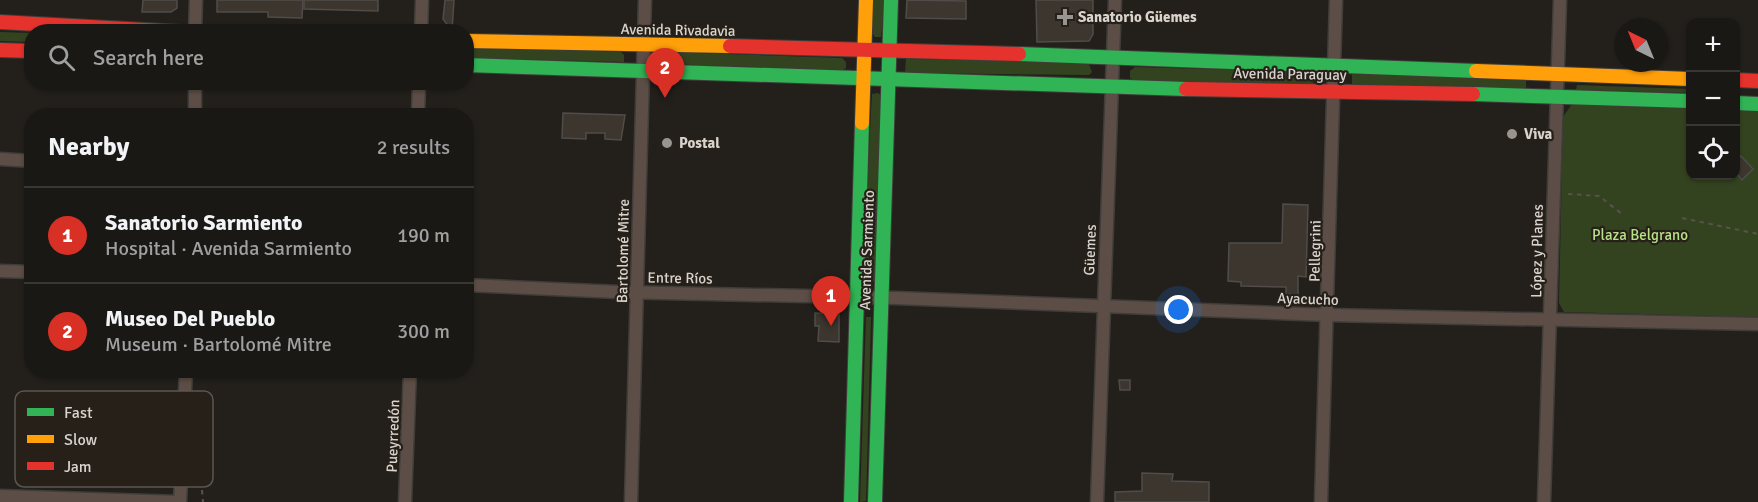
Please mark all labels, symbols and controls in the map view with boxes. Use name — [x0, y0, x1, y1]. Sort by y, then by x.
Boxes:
marker: Sanatorio Güemes — [1056, 8, 1074, 26]
place label: Sanatorio Güemes — [1078, 8, 1197, 26]
north arrow — [1614, 18, 1668, 72]
map controls — [1686, 18, 1740, 180]
button: + — [1686, 18, 1740, 72]
street label: Avenida Rivadavia — [620, 20, 736, 40]
search box — [24, 24, 474, 90]
icon: search — [45, 41, 78, 74]
text: Search here — [93, 44, 204, 71]
pin: 2 — [646, 48, 684, 98]
street label: Avenida Paraguay — [1233, 64, 1347, 84]
button: − — [1686, 72, 1740, 126]
place label: Viva — [1524, 125, 1553, 143]
button: locate — [1686, 126, 1740, 180]
marker: Viva — [1505, 127, 1519, 141]
text: Nearby — [48, 131, 129, 163]
place label: Postal — [679, 134, 720, 152]
text: 2 results — [377, 135, 450, 160]
marker: Postal — [660, 136, 674, 150]
street label: Avenida Sarmiento — [856, 189, 878, 310]
street label: Bartolomé Mitre — [613, 199, 633, 303]
street label: López y Planes — [1527, 204, 1547, 298]
text: Sanatorio Sarmiento — [105, 209, 302, 236]
street label: Pellegrini — [1305, 220, 1325, 282]
text: 1 — [62, 223, 73, 248]
text: 190 m — [397, 223, 450, 248]
street label: Güemes — [1080, 224, 1100, 276]
park label: Plaza Belgrano — [1592, 226, 1688, 244]
text: Hospital · Avenida Sarmiento — [105, 236, 352, 261]
street label: Entre Ríos — [647, 268, 713, 288]
pin: 1 — [812, 276, 850, 326]
street label: Ayacucho — [1277, 289, 1339, 309]
your location — [1164, 295, 1193, 324]
text: Museo Del Pueblo — [105, 305, 275, 332]
text: 2 — [62, 319, 73, 344]
text: 300 m — [397, 319, 450, 344]
text: Museum · Bartolomé Mitre — [105, 332, 332, 357]
legend — [15, 391, 213, 487]
street label: Pueyrredón — [383, 399, 403, 473]
text: Fast — [64, 403, 93, 423]
text: Slow — [64, 430, 98, 450]
text: Jam — [64, 457, 92, 477]

